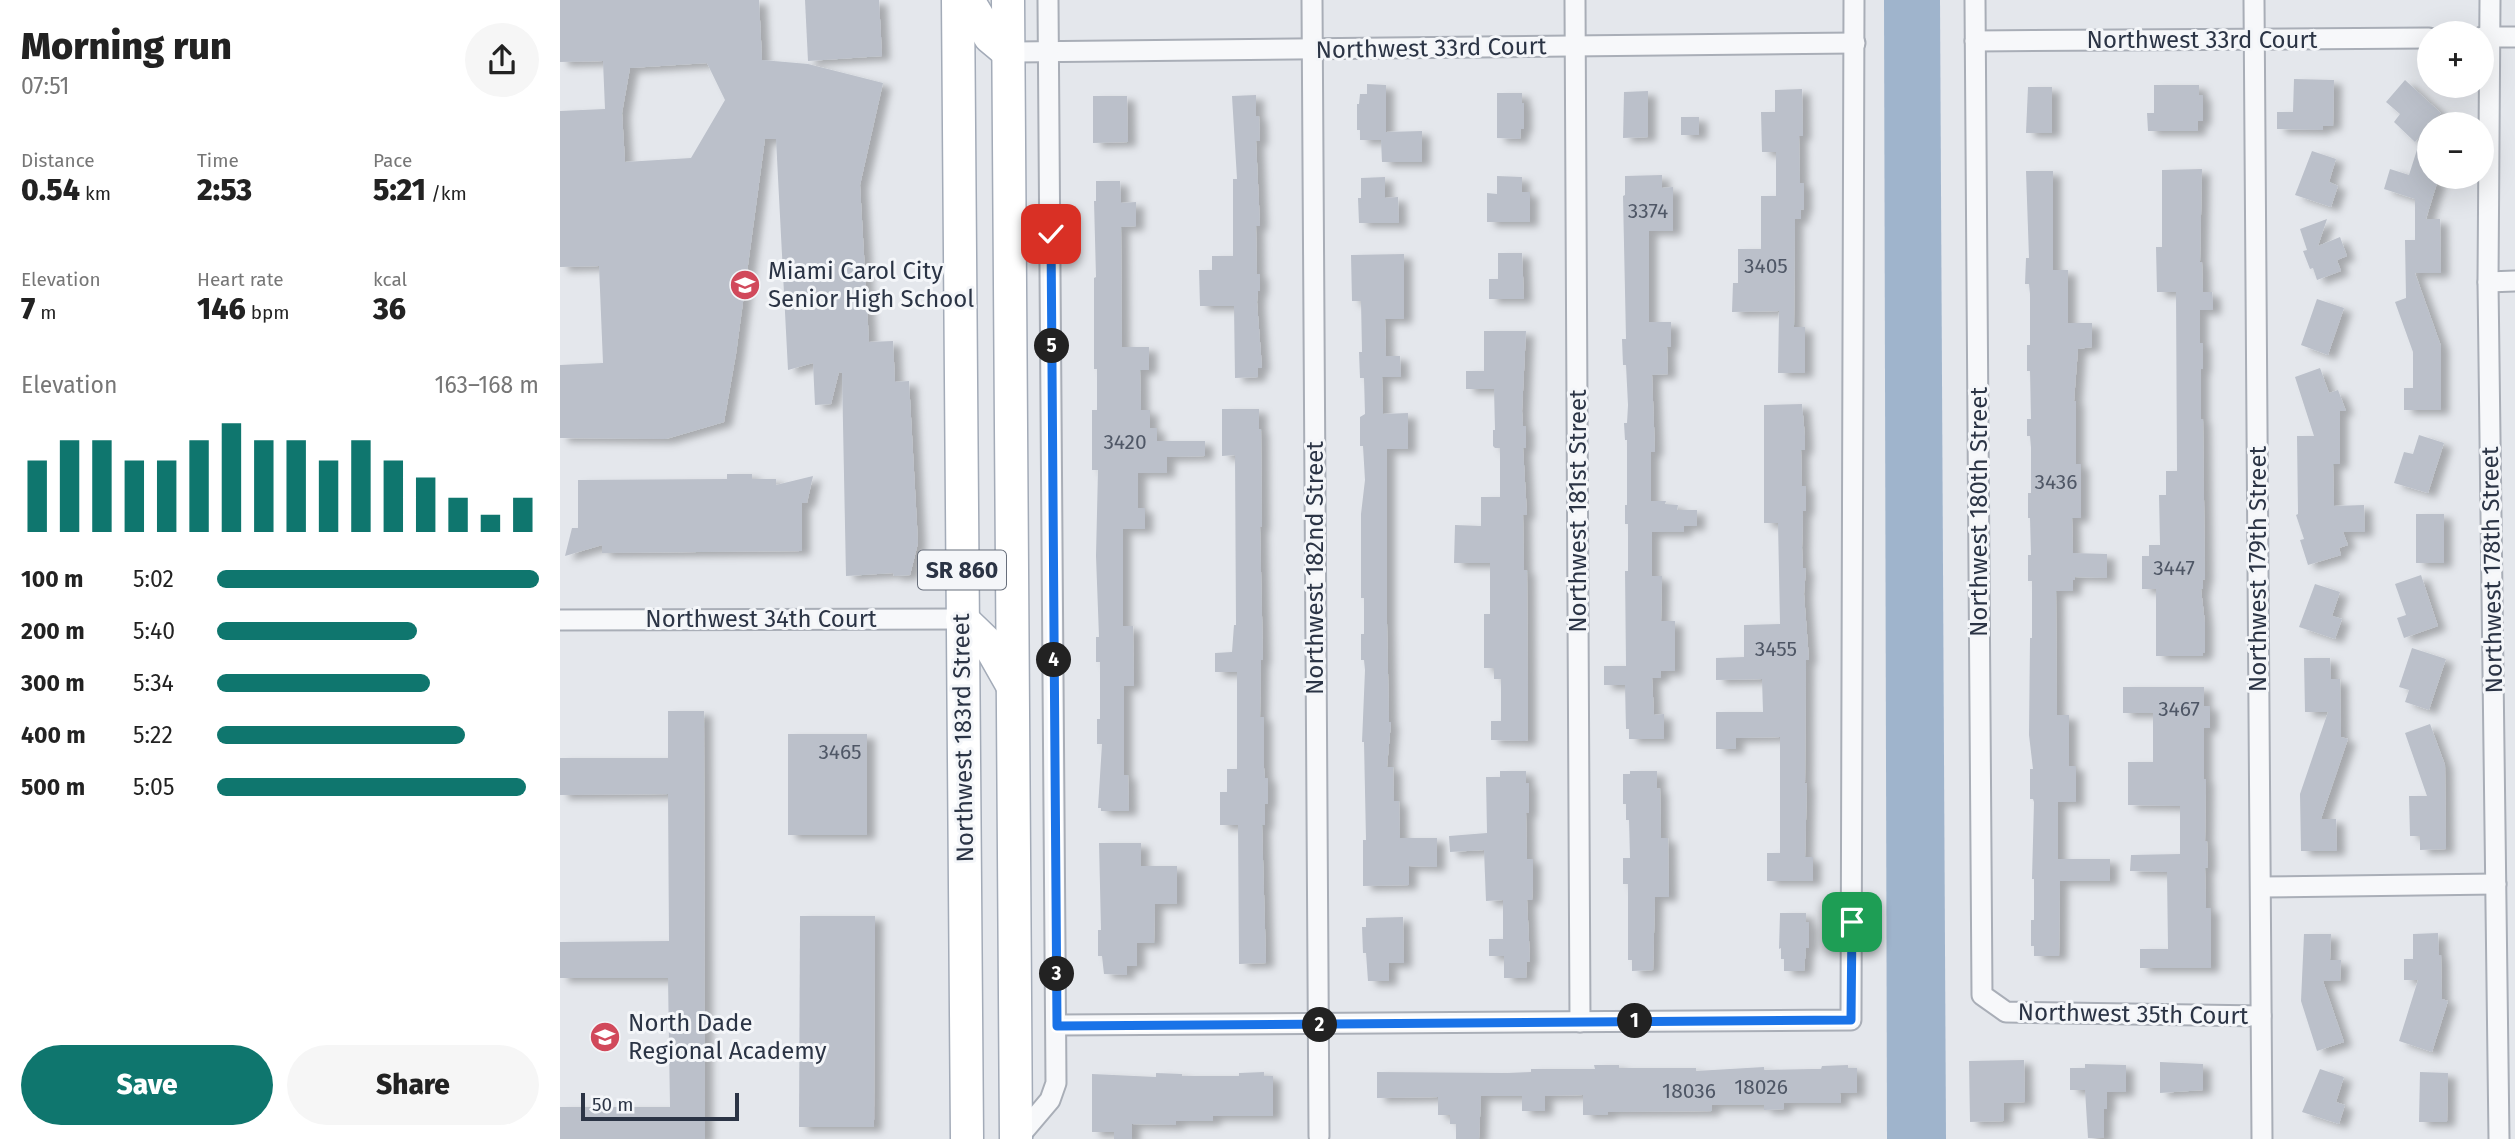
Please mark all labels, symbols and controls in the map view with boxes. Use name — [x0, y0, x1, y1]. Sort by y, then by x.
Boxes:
map controls — [2417, 21, 2494, 189]
button: + — [2417, 21, 2494, 98]
text: Morning run — [21, 23, 232, 69]
button: share — [465, 23, 539, 97]
street label: Northwest 33rd Court — [2087, 26, 2318, 54]
street label: Northwest 33rd Court — [1315, 32, 1547, 64]
text: 07:51 — [21, 72, 70, 100]
button: − — [2417, 112, 2494, 189]
text: Distance — [21, 149, 95, 172]
text: Time — [197, 149, 239, 172]
text: Pace — [373, 149, 412, 172]
text: 0.54 — [21, 172, 80, 208]
text: 2:53 — [197, 172, 252, 208]
text: 5:21 — [373, 172, 426, 208]
text: km — [80, 182, 111, 205]
text: /km — [426, 182, 467, 205]
house number: 3374 — [1628, 198, 1668, 224]
pin — [1021, 204, 1081, 264]
icon: check — [1032, 215, 1070, 253]
house number: 3405 — [1744, 253, 1788, 279]
place label: Miami Carol City Senior High School — [768, 257, 974, 313]
text: Elevation — [21, 268, 101, 291]
text: Heart rate — [197, 268, 284, 291]
text: kcal — [373, 268, 407, 291]
school or university icon: Miami Carol City Senior High School — [728, 268, 762, 302]
text: 7 — [21, 291, 35, 327]
text: 146 — [197, 291, 246, 327]
text: 36 — [373, 291, 406, 327]
text: m — [35, 301, 57, 324]
text: bpm — [246, 301, 290, 324]
pin: 5 — [1035, 328, 1070, 364]
text: 5 — [1046, 334, 1057, 357]
text: Elevation — [21, 371, 117, 399]
text: 163–168 m — [434, 371, 539, 399]
street label: Northwest 180th Street — [1965, 387, 1993, 637]
street label: Northwest 181st Street — [1564, 389, 1592, 633]
house number: 3420 — [1103, 429, 1147, 455]
street label: Northwest 182nd Street — [1301, 441, 1329, 695]
street label: Northwest 179th Street — [2244, 446, 2272, 692]
street label: Northwest 178th Street — [2476, 446, 2508, 694]
house number: 3436 — [2035, 469, 2077, 495]
road number: SR 860 — [918, 550, 1006, 590]
house number: 3447 — [2153, 555, 2195, 581]
text: 100 m — [21, 565, 83, 593]
text: 5:02 — [133, 565, 174, 593]
street label: Northwest 34th Court — [645, 605, 877, 633]
street label: Northwest 183rd Street — [947, 613, 979, 863]
text: 200 m — [21, 617, 85, 645]
text: 5:40 — [133, 617, 175, 645]
house number: 3455 — [1755, 636, 1797, 662]
pin: 4 — [1036, 642, 1072, 678]
text: 4 — [1048, 648, 1059, 671]
text: 300 m — [21, 669, 85, 697]
text: 5:34 — [133, 669, 174, 697]
house number: 3467 — [2158, 696, 2200, 722]
text: 400 m — [21, 721, 86, 749]
text: 5:22 — [133, 721, 173, 749]
house number: 3465 — [818, 739, 862, 765]
text: 500 m — [21, 773, 85, 801]
text: 5:05 — [133, 773, 174, 801]
pin — [1822, 892, 1882, 952]
icon: arrive — [1833, 903, 1871, 941]
pin: 3 — [1040, 956, 1074, 992]
text: 3 — [1052, 962, 1061, 985]
street label: Northwest 35th Court — [2017, 998, 2249, 1030]
pin: 1 — [1618, 1004, 1652, 1038]
pin: 2 — [1302, 1007, 1338, 1042]
place label: North Dade Regional Academy — [628, 1009, 827, 1065]
text: 1 — [1630, 1009, 1639, 1032]
text: 2 — [1315, 1013, 1324, 1036]
school or university icon: North Dade Regional Academy — [588, 1020, 622, 1054]
button: Save — [21, 1045, 273, 1125]
button: Share — [287, 1045, 539, 1125]
house number: 18026 — [1734, 1074, 1788, 1100]
house number: 18036 — [1662, 1078, 1716, 1104]
scale bar — [581, 1090, 738, 1122]
text: 50 m — [592, 1093, 633, 1116]

